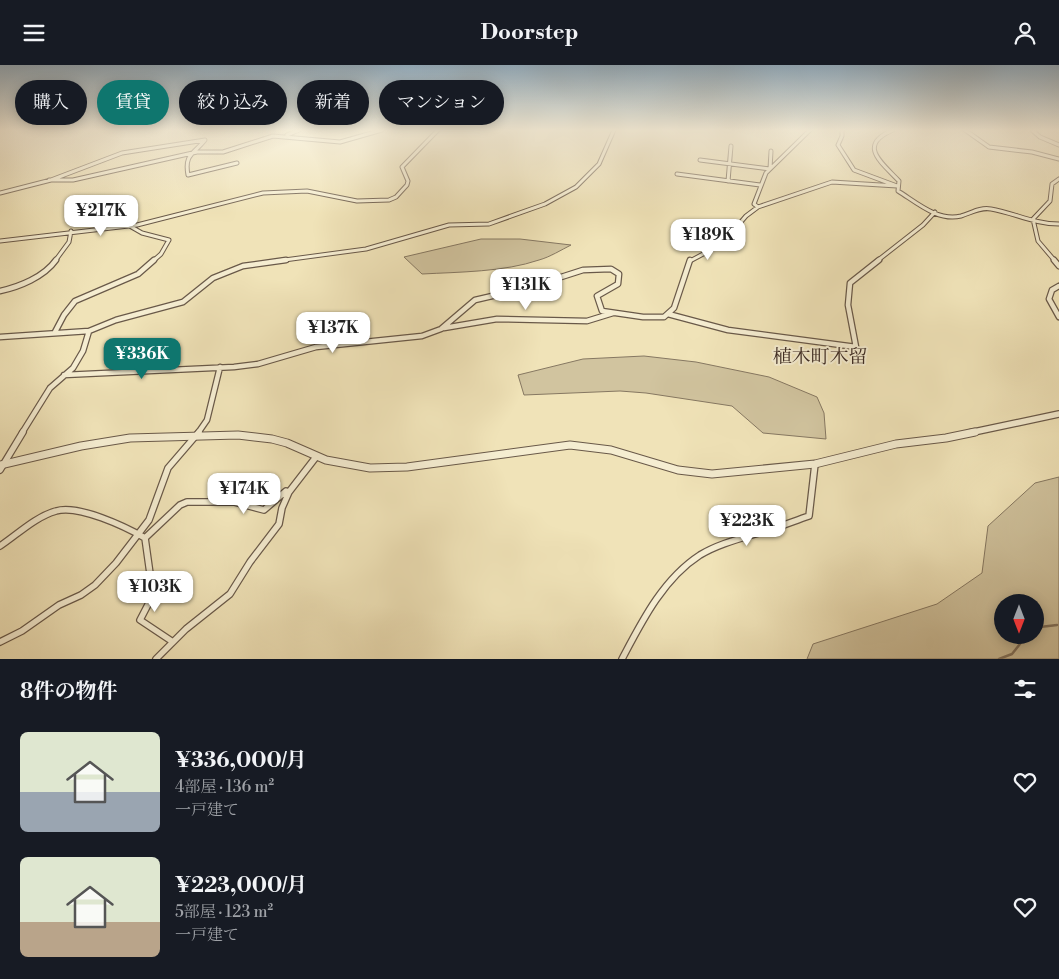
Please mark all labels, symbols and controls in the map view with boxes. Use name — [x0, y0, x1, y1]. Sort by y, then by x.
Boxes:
icon: menu — [20, 19, 48, 47]
text: Doorstep — [481, 19, 578, 46]
icon: person — [1011, 19, 1039, 47]
chip: 購入 — [15, 80, 87, 125]
chip: 賃貸 — [97, 80, 169, 125]
chip: 絞り込み — [179, 80, 287, 125]
chip: 新着 — [297, 80, 369, 125]
chip: マンション — [379, 80, 504, 125]
pin: ¥217K — [66, 195, 136, 237]
text: ¥217K — [75, 201, 127, 221]
pin: ¥189K — [673, 219, 743, 261]
text: ¥189K — [682, 225, 734, 245]
pin: ¥131K — [491, 269, 561, 311]
text: ¥131K — [501, 275, 551, 295]
pin: ¥137K — [298, 311, 368, 354]
text: ¥137K — [307, 318, 359, 338]
pin: ¥336K — [107, 337, 177, 380]
text: ¥336K — [115, 344, 169, 364]
district label: 植木町木留 — [772, 345, 868, 369]
pin: ¥174K — [209, 473, 279, 515]
text: ¥174K — [218, 479, 270, 499]
pin: ¥223K — [712, 505, 782, 547]
text: ¥223K — [720, 511, 774, 531]
pin: ¥103K — [120, 571, 190, 613]
text: ¥103K — [128, 577, 182, 597]
north arrow — [994, 594, 1044, 644]
map controls — [994, 594, 1044, 644]
icon: filters — [1011, 675, 1039, 703]
text: 8件の物件 — [20, 679, 117, 705]
text: ¥336,000/月 — [175, 748, 307, 774]
icon: home — [60, 752, 120, 812]
icon: heart — [1011, 768, 1039, 796]
text: 4部屋 · 136 m² — [175, 777, 274, 797]
text: 一戸建て — [175, 800, 239, 820]
text: ¥223,000/月 — [175, 873, 307, 899]
icon: home — [60, 877, 120, 937]
icon: heart — [1011, 893, 1039, 921]
text: 5部屋 · 123 m² — [175, 902, 273, 922]
text: 一戸建て — [175, 925, 239, 945]

